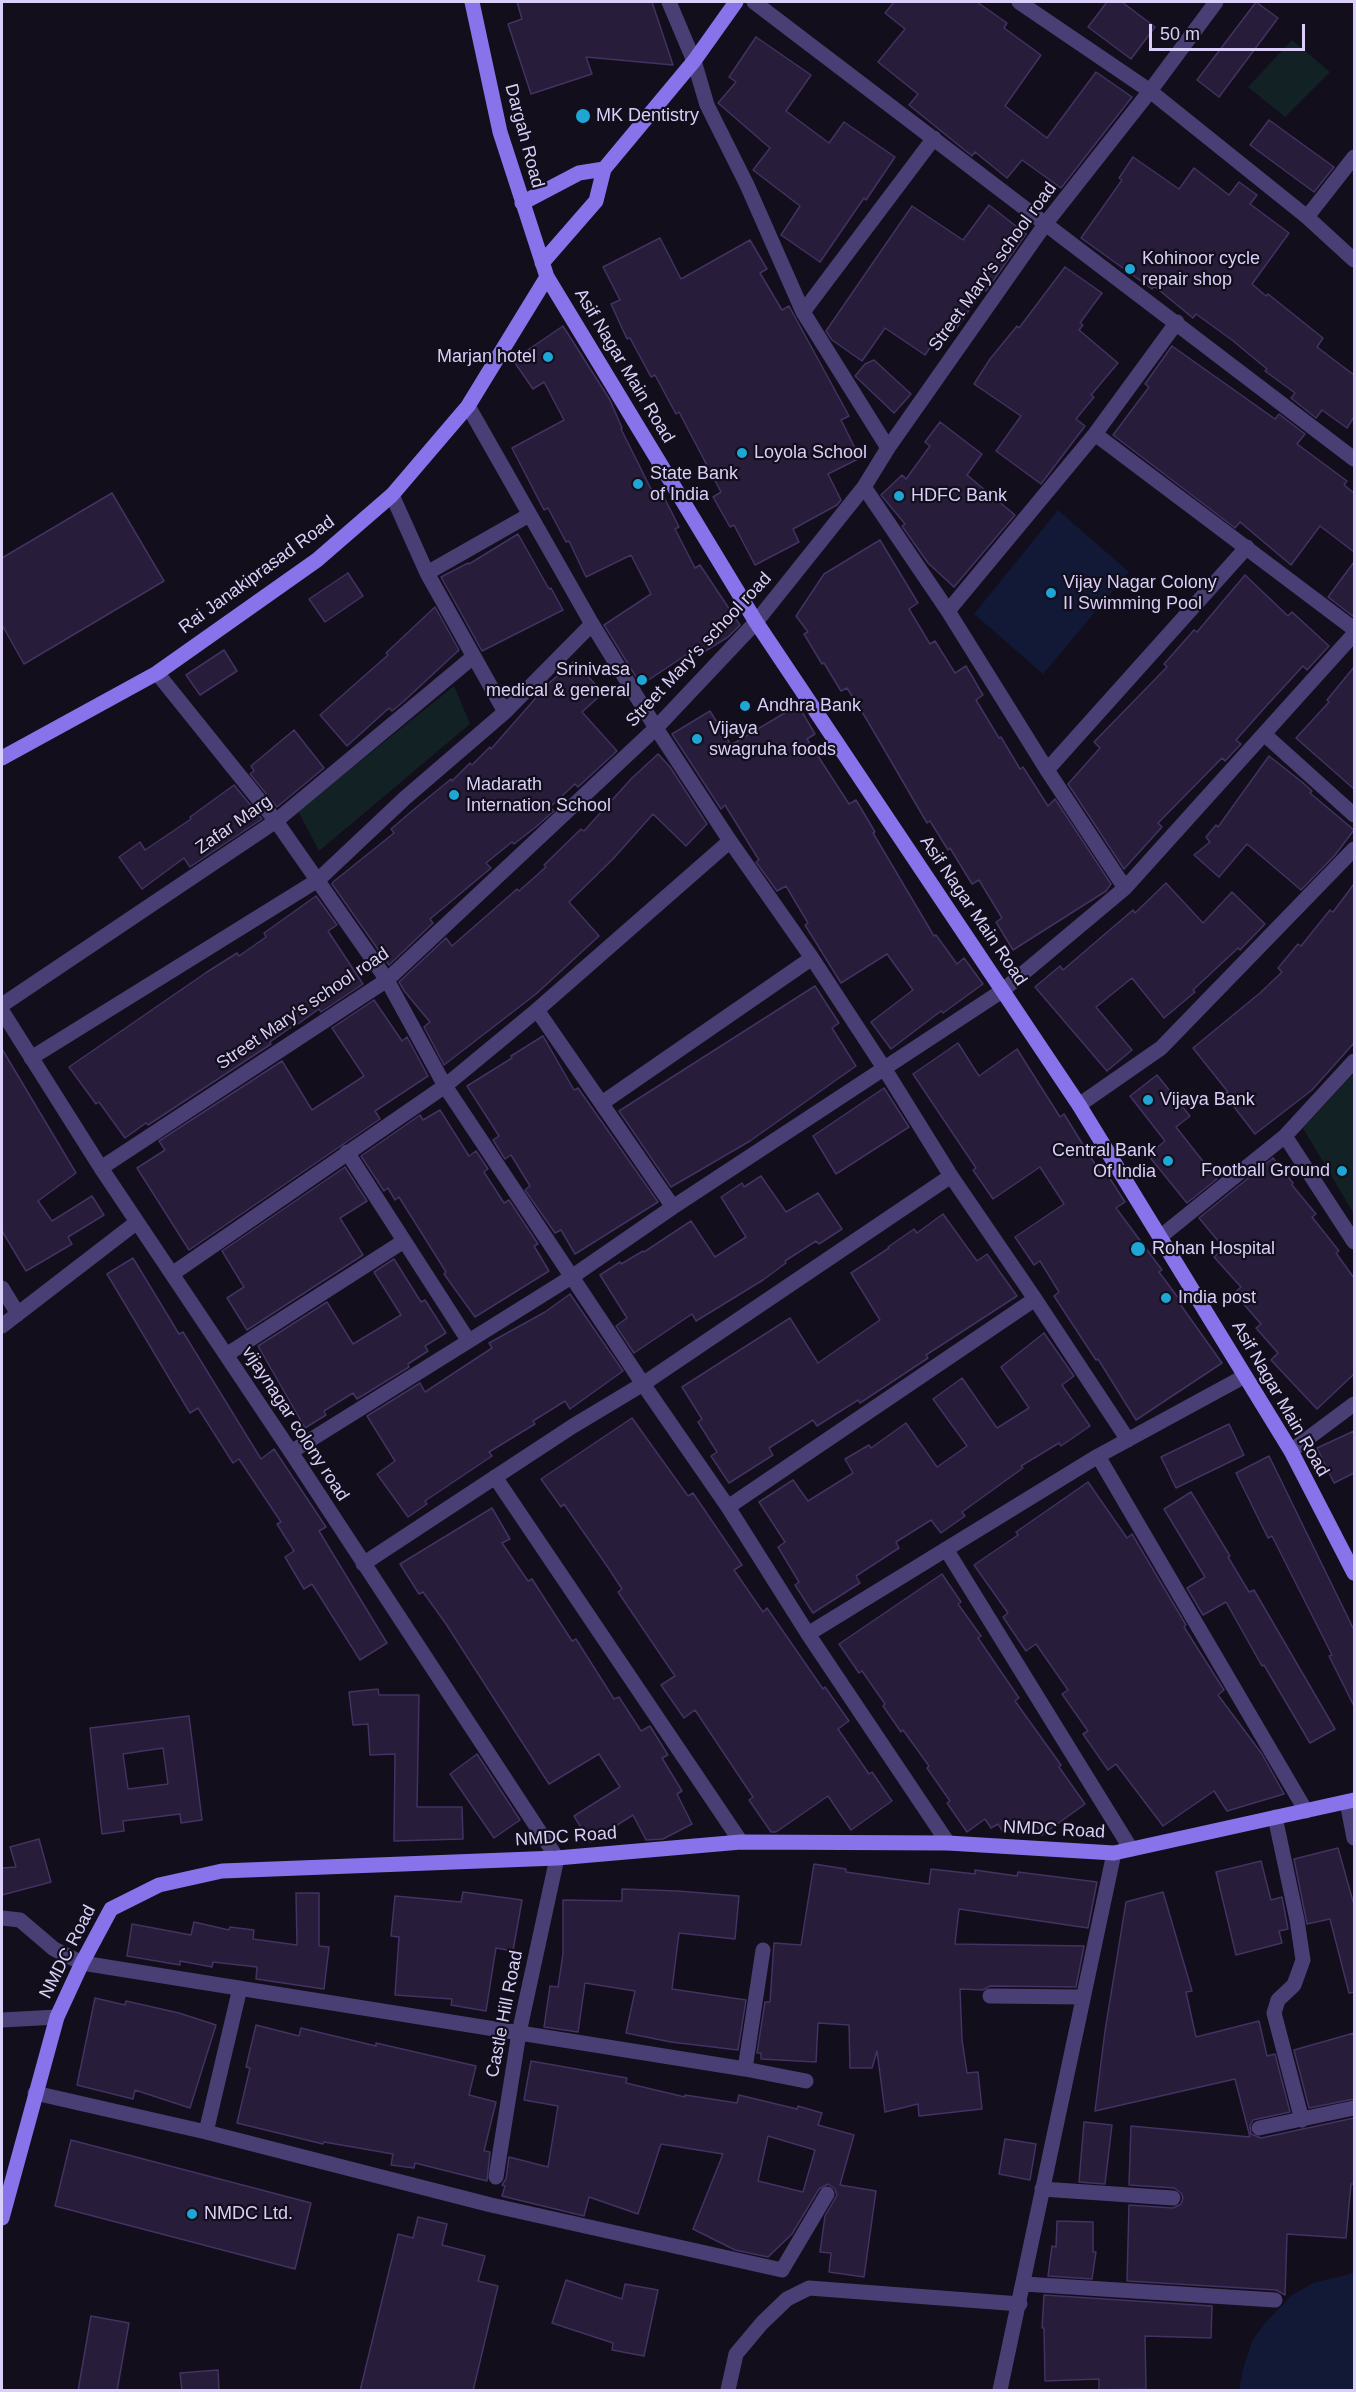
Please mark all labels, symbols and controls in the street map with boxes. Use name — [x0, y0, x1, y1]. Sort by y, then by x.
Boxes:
scale bar — [1152, 12, 1308, 50]
text: 50 m — [1160, 24, 1200, 44]
street label: Dargah Road — [500, 81, 548, 191]
place label: MK Dentistry — [596, 105, 699, 127]
marker: MK Dentistry — [574, 107, 592, 125]
street label: Street Mary's school road — [924, 178, 1062, 356]
place label: Kohinoor cycle repair shop — [1142, 248, 1260, 290]
marker: Kohinoor cycle repair shop — [1123, 262, 1137, 276]
street label: Asif Nagar Main Road — [569, 285, 679, 447]
place label: Marjan hotel — [437, 346, 536, 368]
marker: Marjan hotel — [541, 350, 555, 364]
place label: Loyola School — [754, 442, 867, 464]
marker: Loyola School — [735, 446, 749, 460]
place label: State Bank of India — [650, 463, 738, 506]
marker: State Bank of India — [631, 477, 645, 491]
place label: HDFC Bank — [911, 485, 1007, 507]
marker: HDFC Bank — [892, 489, 906, 503]
street label: Rai Janakiprasad Road — [175, 511, 339, 639]
street label: Street Mary's school road — [622, 568, 776, 732]
place label: Vijay Nagar Colony II Swimming Pool — [1063, 572, 1217, 614]
marker: Vijay Nagar Colony II Swimming Pool — [1044, 586, 1058, 600]
place label: Srinivasa medical & general — [486, 659, 630, 702]
marker: Srinivasa medical & general — [635, 673, 649, 687]
place label: Andhra Bank — [757, 695, 861, 717]
marker: Andhra Bank — [738, 699, 752, 713]
place label: Vijaya swagruha foods — [709, 718, 836, 760]
marker: Vijaya swagruha foods — [690, 732, 704, 746]
place label: Madarath Internation School — [466, 774, 611, 816]
marker: Madarath Internation School — [447, 788, 461, 802]
street label: Zafar Marg — [192, 791, 276, 859]
street label: Asif Nagar Main Road — [915, 832, 1031, 990]
street label: Street Mary's school road — [213, 943, 393, 1075]
place label: Vijaya Bank — [1160, 1089, 1255, 1111]
marker: Vijaya Bank — [1141, 1093, 1155, 1107]
place label: Central Bank Of India — [1052, 1140, 1156, 1182]
marker: Central Bank Of India — [1161, 1154, 1175, 1168]
place label: Football Ground — [1201, 1160, 1330, 1182]
marker: Football Ground — [1335, 1164, 1349, 1178]
place label: Rohan Hospital — [1152, 1238, 1275, 1260]
marker: Rohan Hospital — [1129, 1240, 1147, 1258]
place label: India post — [1178, 1287, 1256, 1309]
marker: India post — [1159, 1291, 1173, 1305]
street label: Asif Nagar Main Road — [1227, 1317, 1333, 1481]
street label: vijaynagar colony road — [237, 1343, 353, 1505]
street label: NMDC Road — [1002, 1817, 1106, 1843]
street label: NMDC Road — [514, 1823, 618, 1851]
street label: NMDC Road — [35, 1902, 101, 2002]
street label: Castle Hill Road — [482, 1949, 528, 2079]
place label: NMDC Ltd. — [204, 2203, 293, 2225]
marker: NMDC Ltd. — [185, 2207, 199, 2221]

